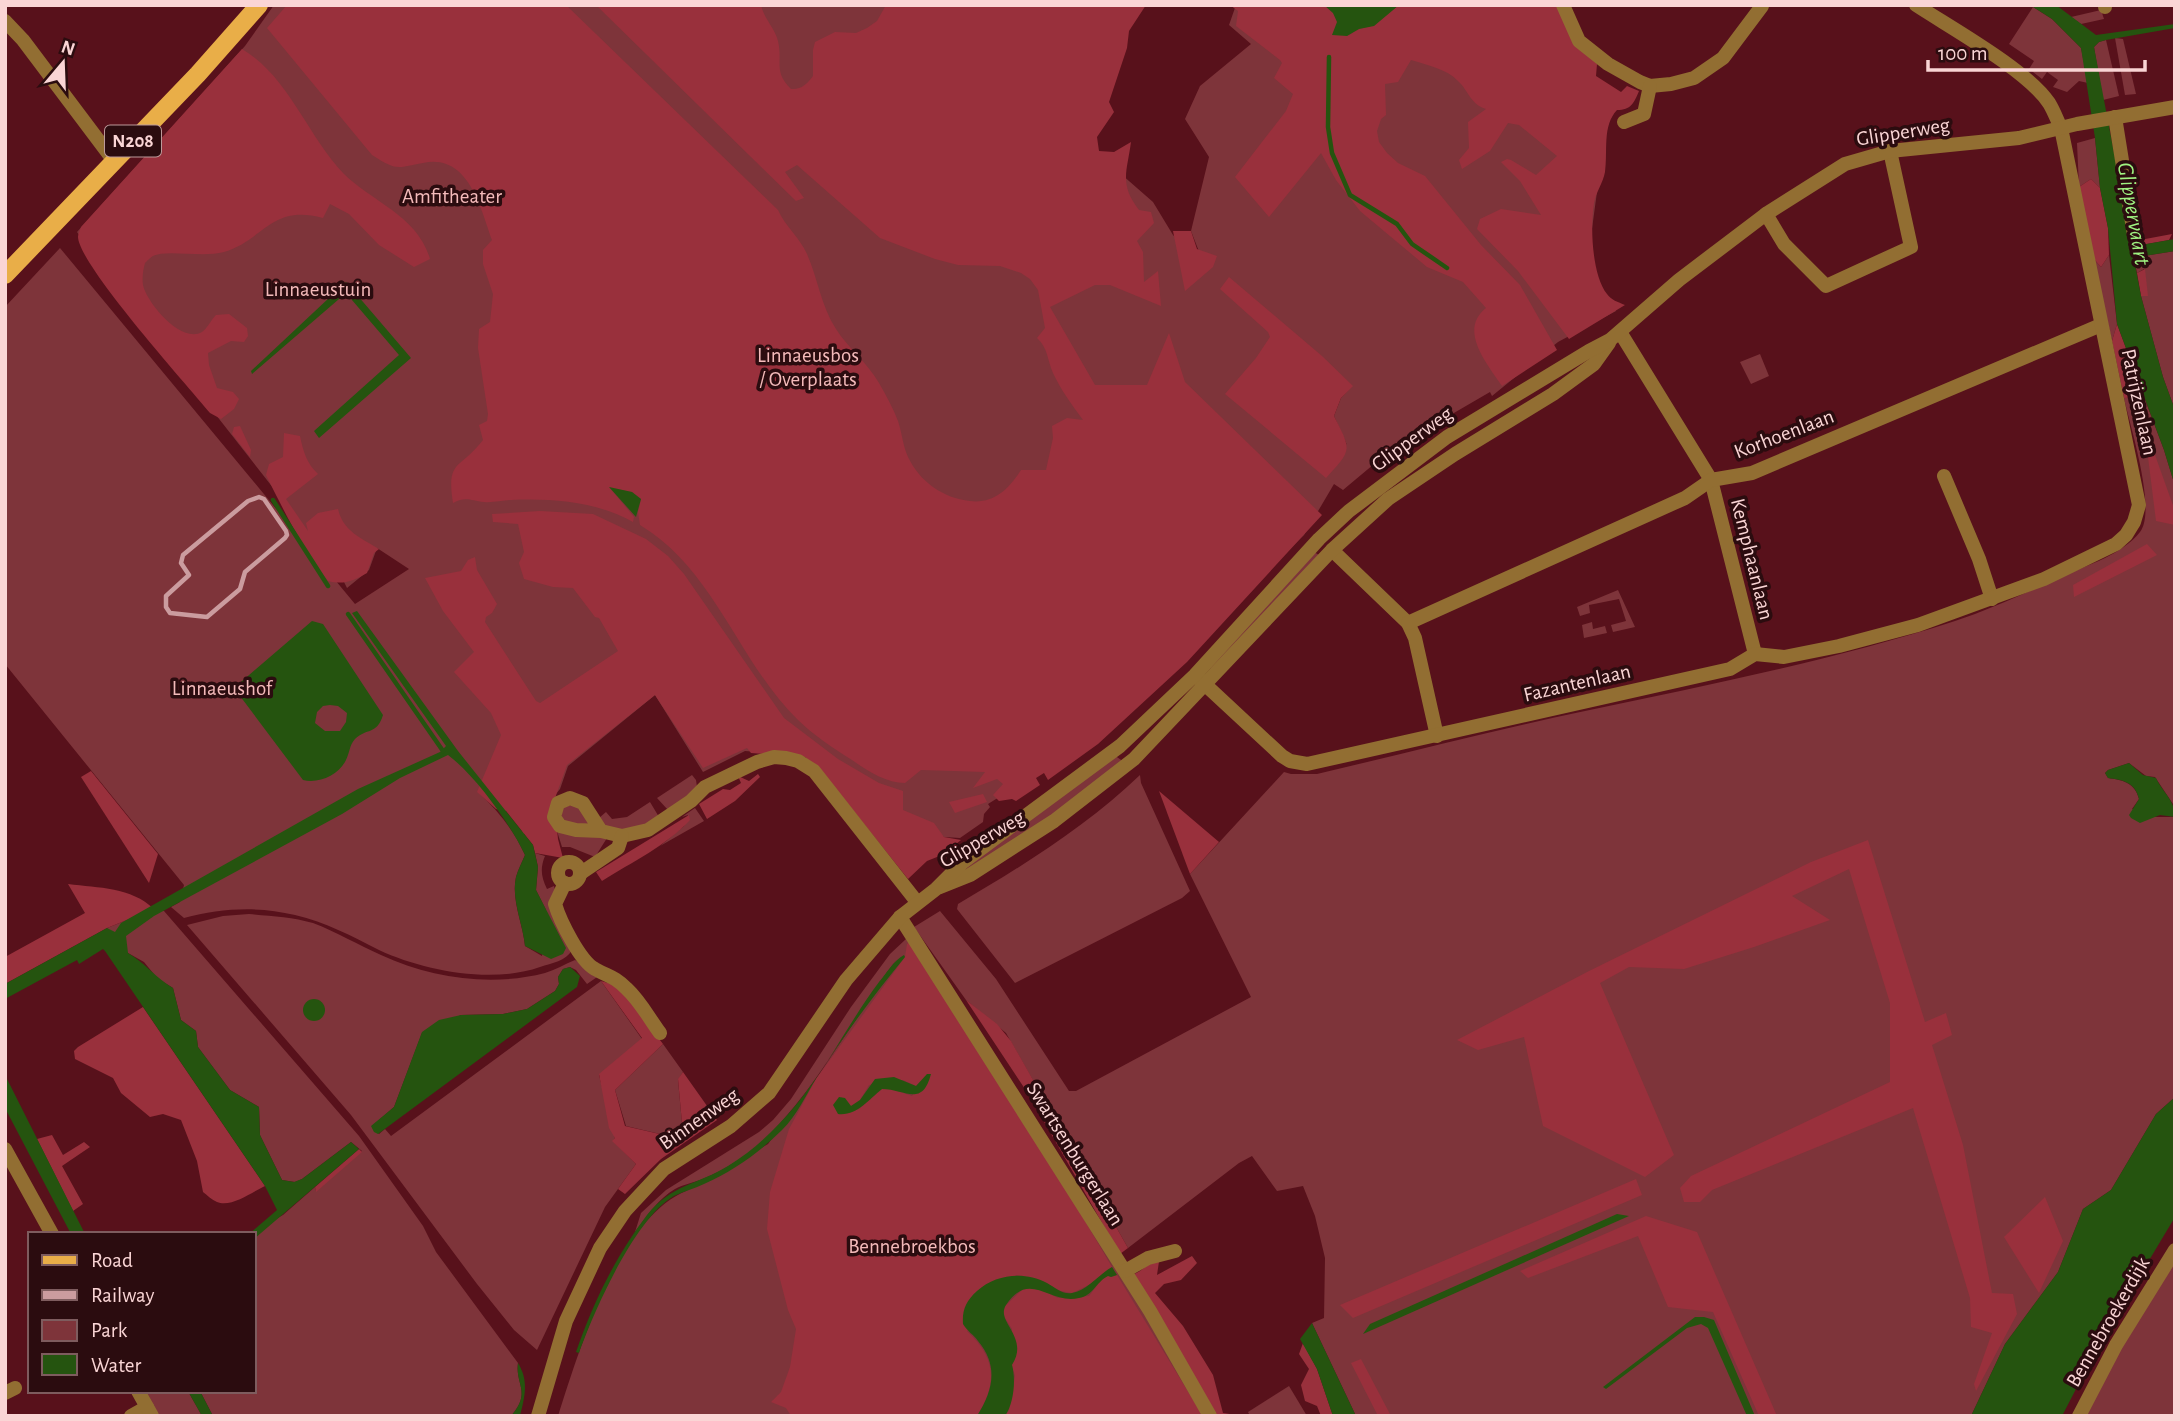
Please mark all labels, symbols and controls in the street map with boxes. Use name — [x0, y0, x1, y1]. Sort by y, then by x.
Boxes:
north arrow — [28, 28, 98, 98]
scale bar — [1928, 28, 2145, 72]
text: N — [59, 37, 77, 59]
text: 100 m — [1938, 43, 1988, 64]
street label: Glipperweg — [1855, 114, 1952, 150]
road number: N208 — [105, 125, 161, 156]
water label: Glippervaart — [2113, 161, 2153, 268]
park label: Amfitheater — [402, 186, 502, 207]
park label: Linnaeustuin — [265, 279, 371, 300]
park label: Linnaeusbos / Overplaats — [757, 345, 859, 390]
street label: Patrijzenlaan — [2117, 347, 2161, 457]
street label: Glipperweg — [1368, 402, 1457, 475]
street label: Korhoenlaan — [1731, 405, 1837, 463]
street label: Kemphaanlaan — [1727, 496, 1777, 622]
street label: Fazantenlaan — [1521, 660, 1633, 706]
park label: Linnaeushof — [172, 678, 274, 699]
street label: Glipperweg — [936, 806, 1029, 872]
street label: Swartsenburgerlaan — [1022, 1079, 1128, 1229]
street label: Binnenweg — [656, 1084, 743, 1154]
legend — [28, 1232, 256, 1393]
park label: Bennebroekbos — [848, 1236, 976, 1257]
text: Road — [91, 1250, 133, 1271]
street label: Bennebroekerdijk — [2062, 1253, 2154, 1390]
text: Railway — [91, 1285, 154, 1306]
text: Park — [91, 1320, 128, 1341]
text: Water — [91, 1355, 141, 1376]

